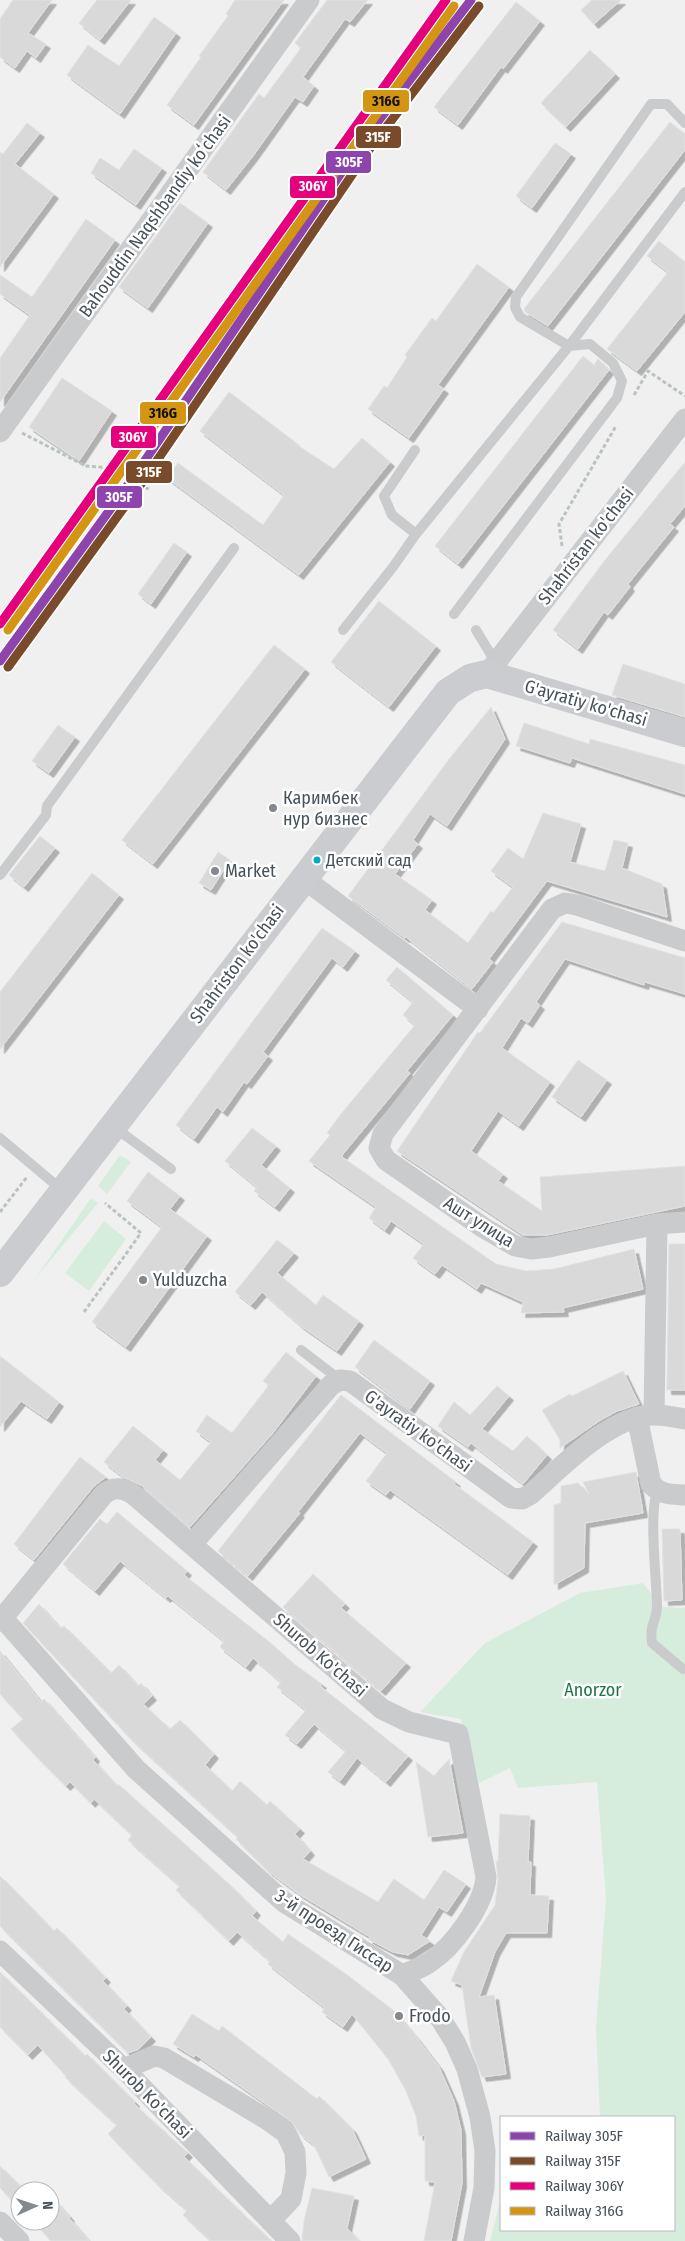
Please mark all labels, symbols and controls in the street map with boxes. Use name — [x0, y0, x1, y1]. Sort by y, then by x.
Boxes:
line badge: 316G — [362, 89, 410, 113]
text: 316G — [371, 93, 400, 110]
street label: Bahouddin Naqshbandiy koʻchasi — [74, 111, 236, 321]
line badge: 315F — [355, 125, 402, 149]
text: 315F — [364, 129, 391, 146]
line badge: 305F — [325, 150, 372, 174]
text: 305F — [334, 154, 363, 171]
line badge: 306Y — [289, 175, 336, 199]
text: 306Y — [298, 178, 328, 195]
line badge: 316G — [139, 401, 187, 425]
text: 316G — [148, 405, 177, 422]
line badge: 306Y — [110, 425, 157, 449]
text: 306Y — [118, 429, 148, 446]
line badge: 315F — [125, 460, 173, 484]
text: 315F — [135, 464, 162, 481]
street label: Shahristan ko'chasi — [533, 483, 639, 609]
line badge: 305F — [96, 485, 143, 509]
text: 305F — [104, 489, 133, 506]
street label: G'ayratiy ko'chasi — [522, 675, 650, 731]
place label: Каримбек нур бизнес — [283, 787, 368, 830]
marker: Каримбек нур бизнес — [267, 802, 279, 814]
place label: Детский сад — [325, 850, 411, 871]
marker: Детский сад — [312, 855, 322, 865]
place label: Market — [225, 860, 276, 882]
marker: Market — [209, 865, 221, 877]
street label: Shahriston ko'chasi — [185, 900, 289, 1028]
street label: Ашт улица — [440, 1192, 518, 1252]
place label: Yulduzcha — [153, 1269, 227, 1291]
marker: Yulduzcha — [137, 1274, 149, 1286]
street label: G'ayratiy ko'chasi — [360, 1385, 476, 1477]
street label: Shurob Ko'chasi — [269, 1608, 371, 1702]
park label: Anorzor — [564, 1679, 622, 1701]
street label: 3-й проезд Гиссар — [271, 1885, 397, 1977]
place label: Frodo — [409, 2005, 451, 2027]
marker: Frodo — [393, 2010, 405, 2022]
street label: Shurob Ko'chasi — [98, 2045, 196, 2143]
legend — [500, 2116, 675, 2231]
text: Railway 305F — [545, 2127, 624, 2145]
text: Railway 315F — [545, 2152, 621, 2170]
text: Railway 306Y — [545, 2177, 624, 2195]
north arrow — [10, 2181, 60, 2231]
text: N — [39, 2201, 56, 2210]
text: Railway 316G — [545, 2202, 623, 2220]

